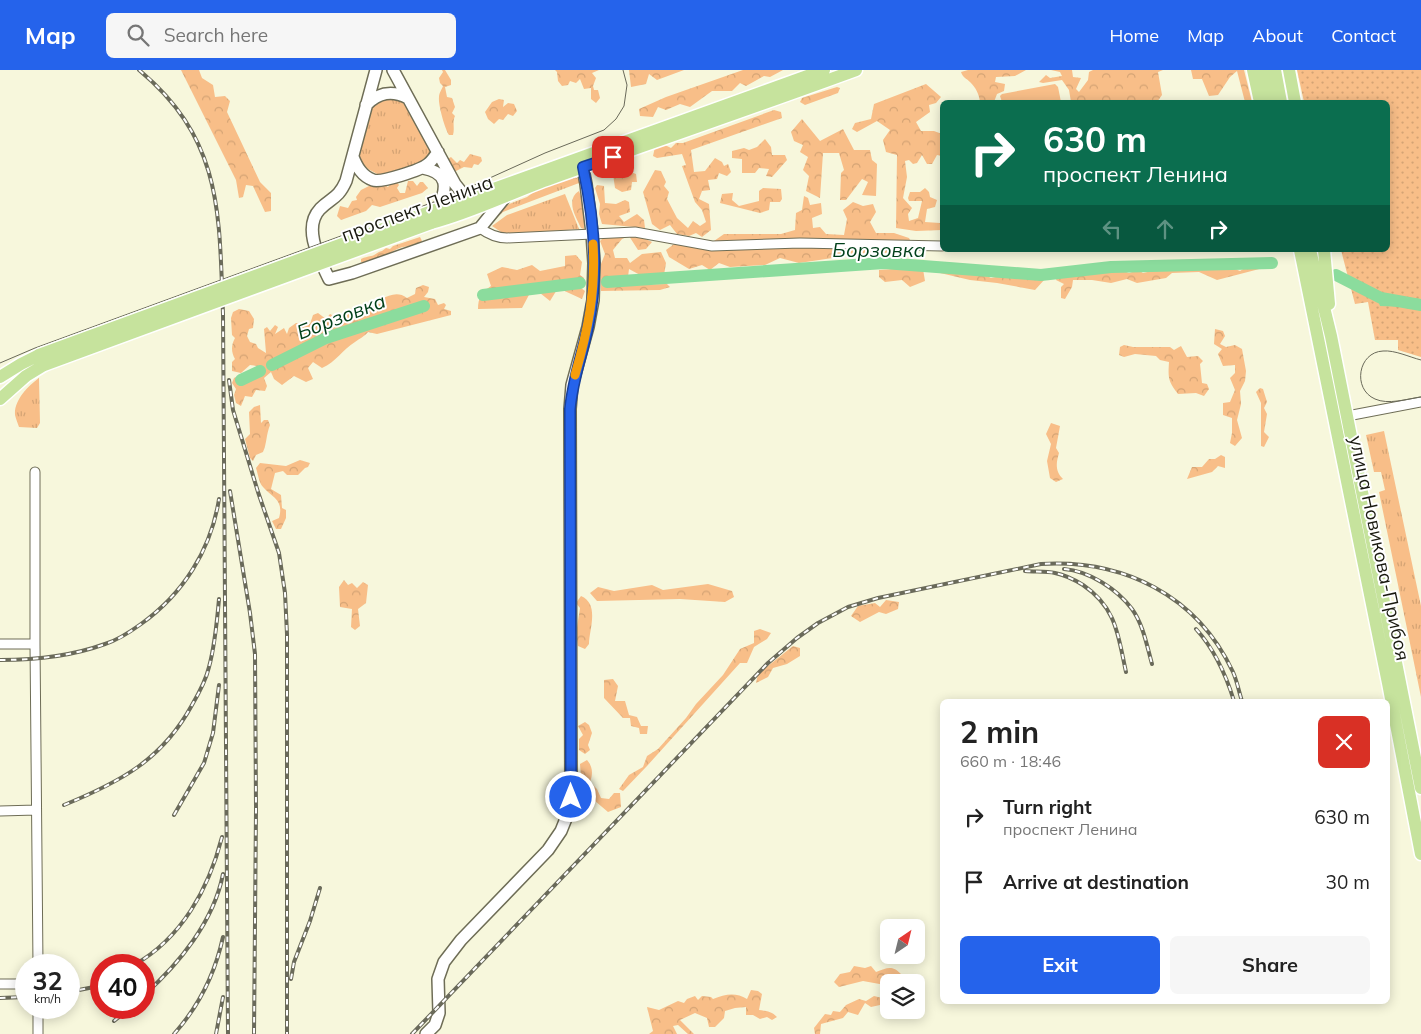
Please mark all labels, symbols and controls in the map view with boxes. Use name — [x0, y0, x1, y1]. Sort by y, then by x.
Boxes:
search box — [106, 13, 456, 58]
text: Map — [25, 20, 76, 50]
icon: search — [124, 21, 152, 49]
text: Search here — [164, 23, 268, 47]
text: Home — [1109, 24, 1159, 47]
text: Map — [1187, 24, 1224, 47]
text: About — [1252, 24, 1303, 47]
text: Contact — [1331, 24, 1396, 47]
text: 630 m — [1043, 117, 1147, 161]
icon: right — [960, 120, 1025, 185]
pin — [592, 136, 634, 178]
icon: arrive — [599, 143, 627, 171]
text: проспект Ленина — [1043, 160, 1228, 188]
street label: проспект Ленина — [338, 169, 496, 247]
icon: left — [1098, 215, 1126, 243]
icon: ahead — [1151, 215, 1179, 243]
icon: right — [1204, 215, 1232, 243]
water label: Борзовка — [832, 237, 926, 262]
water label: Борзовка — [293, 288, 389, 344]
street label: улица Новикова-Прибоя — [1344, 433, 1416, 663]
text: 2 min — [960, 713, 1039, 751]
button: close — [1318, 716, 1370, 768]
text: 660 m · 18:46 — [960, 751, 1061, 771]
position arrow — [544, 770, 596, 822]
text: Turn right — [1003, 795, 1092, 819]
icon: right — [960, 803, 988, 831]
text: 630 m — [1314, 805, 1370, 829]
text: проспект Ленина — [1003, 819, 1138, 839]
icon: arrive — [960, 868, 988, 896]
text: Arrive at destination — [1003, 870, 1189, 894]
text: 30 m — [1326, 870, 1370, 894]
north arrow — [880, 919, 925, 964]
map controls — [880, 919, 925, 1019]
button: Exit — [960, 936, 1160, 994]
button: Share — [1170, 936, 1370, 994]
speed limit sign: 40 — [90, 954, 155, 1019]
text: 32 — [32, 965, 63, 996]
button: layers — [880, 974, 925, 1019]
text: km/h — [34, 991, 61, 1006]

